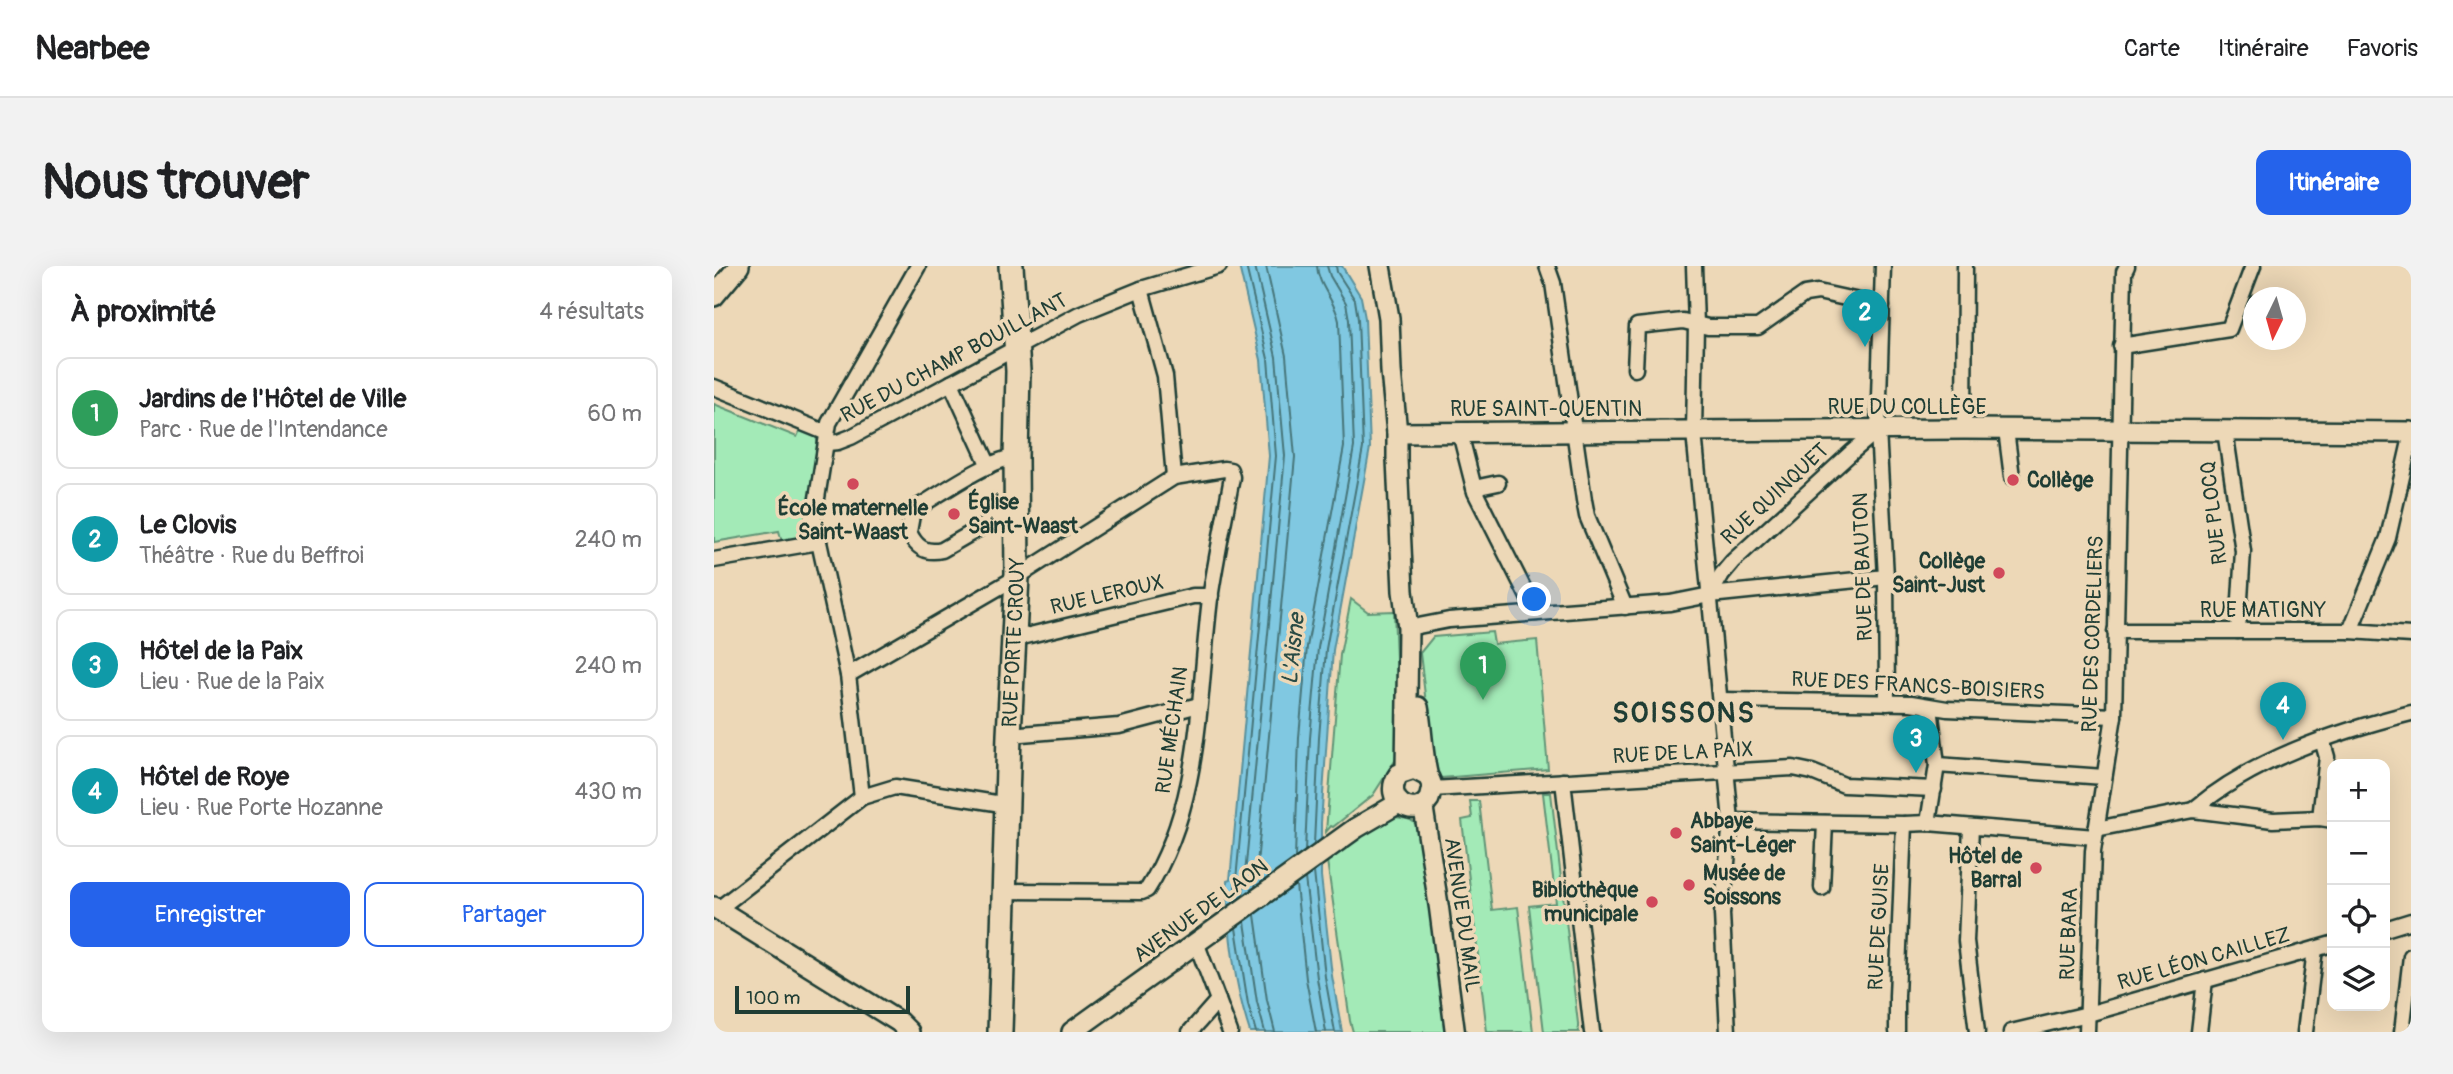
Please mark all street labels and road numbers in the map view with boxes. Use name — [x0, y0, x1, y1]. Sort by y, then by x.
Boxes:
street label: RUE DU CHAMP BOUILLANT — [836, 287, 1072, 429]
street label: RUE DU COLLÈGE — [1828, 394, 1987, 421]
street label: RUE SAINT-QUENTIN — [1450, 396, 1642, 423]
street label: RUE QUINQUET — [1715, 437, 1835, 551]
street label: RUE PLOCQ — [2194, 460, 2234, 566]
street label: RUE DE BAUTON — [1847, 492, 1879, 642]
street label: RUE DES CORDELIERS — [2076, 535, 2110, 733]
street label: RUE PORTE CROUY — [996, 557, 1031, 728]
street label: RUE LEROUX — [1048, 569, 1166, 621]
street label: RUE MATIGNY — [2200, 597, 2326, 624]
street label: RUE MÉCHAIN — [1150, 665, 1194, 795]
street label: RUE DES FRANCS-BOISIERS — [1791, 666, 2045, 706]
street label: RUE DE LA PAIX — [1612, 736, 1754, 770]
street label: AVENUE DU MAIL — [1438, 836, 1486, 994]
street label: AVENUE DE LAON — [1128, 853, 1274, 969]
street label: RUE DE GUISE — [1862, 863, 1896, 991]
street label: RUE BARA — [2054, 887, 2084, 981]
street label: RUE LÉON CAILLEZ — [2114, 921, 2294, 997]

